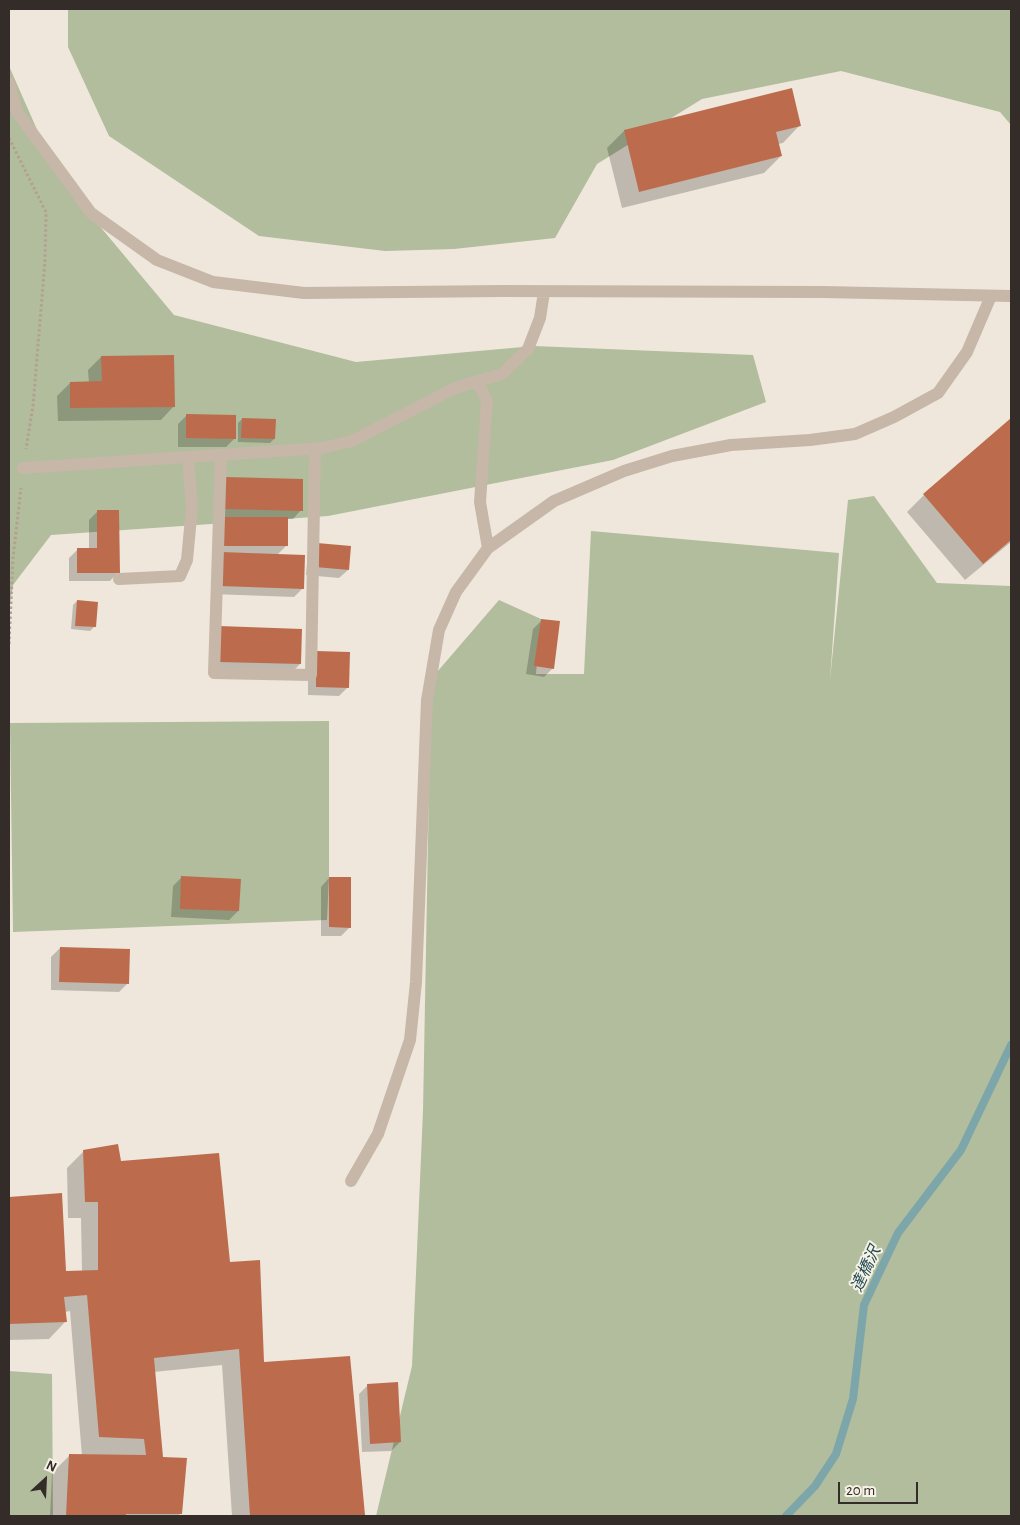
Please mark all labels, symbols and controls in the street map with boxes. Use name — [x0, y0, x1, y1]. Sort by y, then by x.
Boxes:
water label: 達橋沢 — [847, 1243, 885, 1295]
north arrow — [20, 1455, 70, 1505]
text: N — [44, 1458, 59, 1475]
scale bar — [840, 1472, 920, 1504]
text: 20 m — [846, 1483, 875, 1498]

